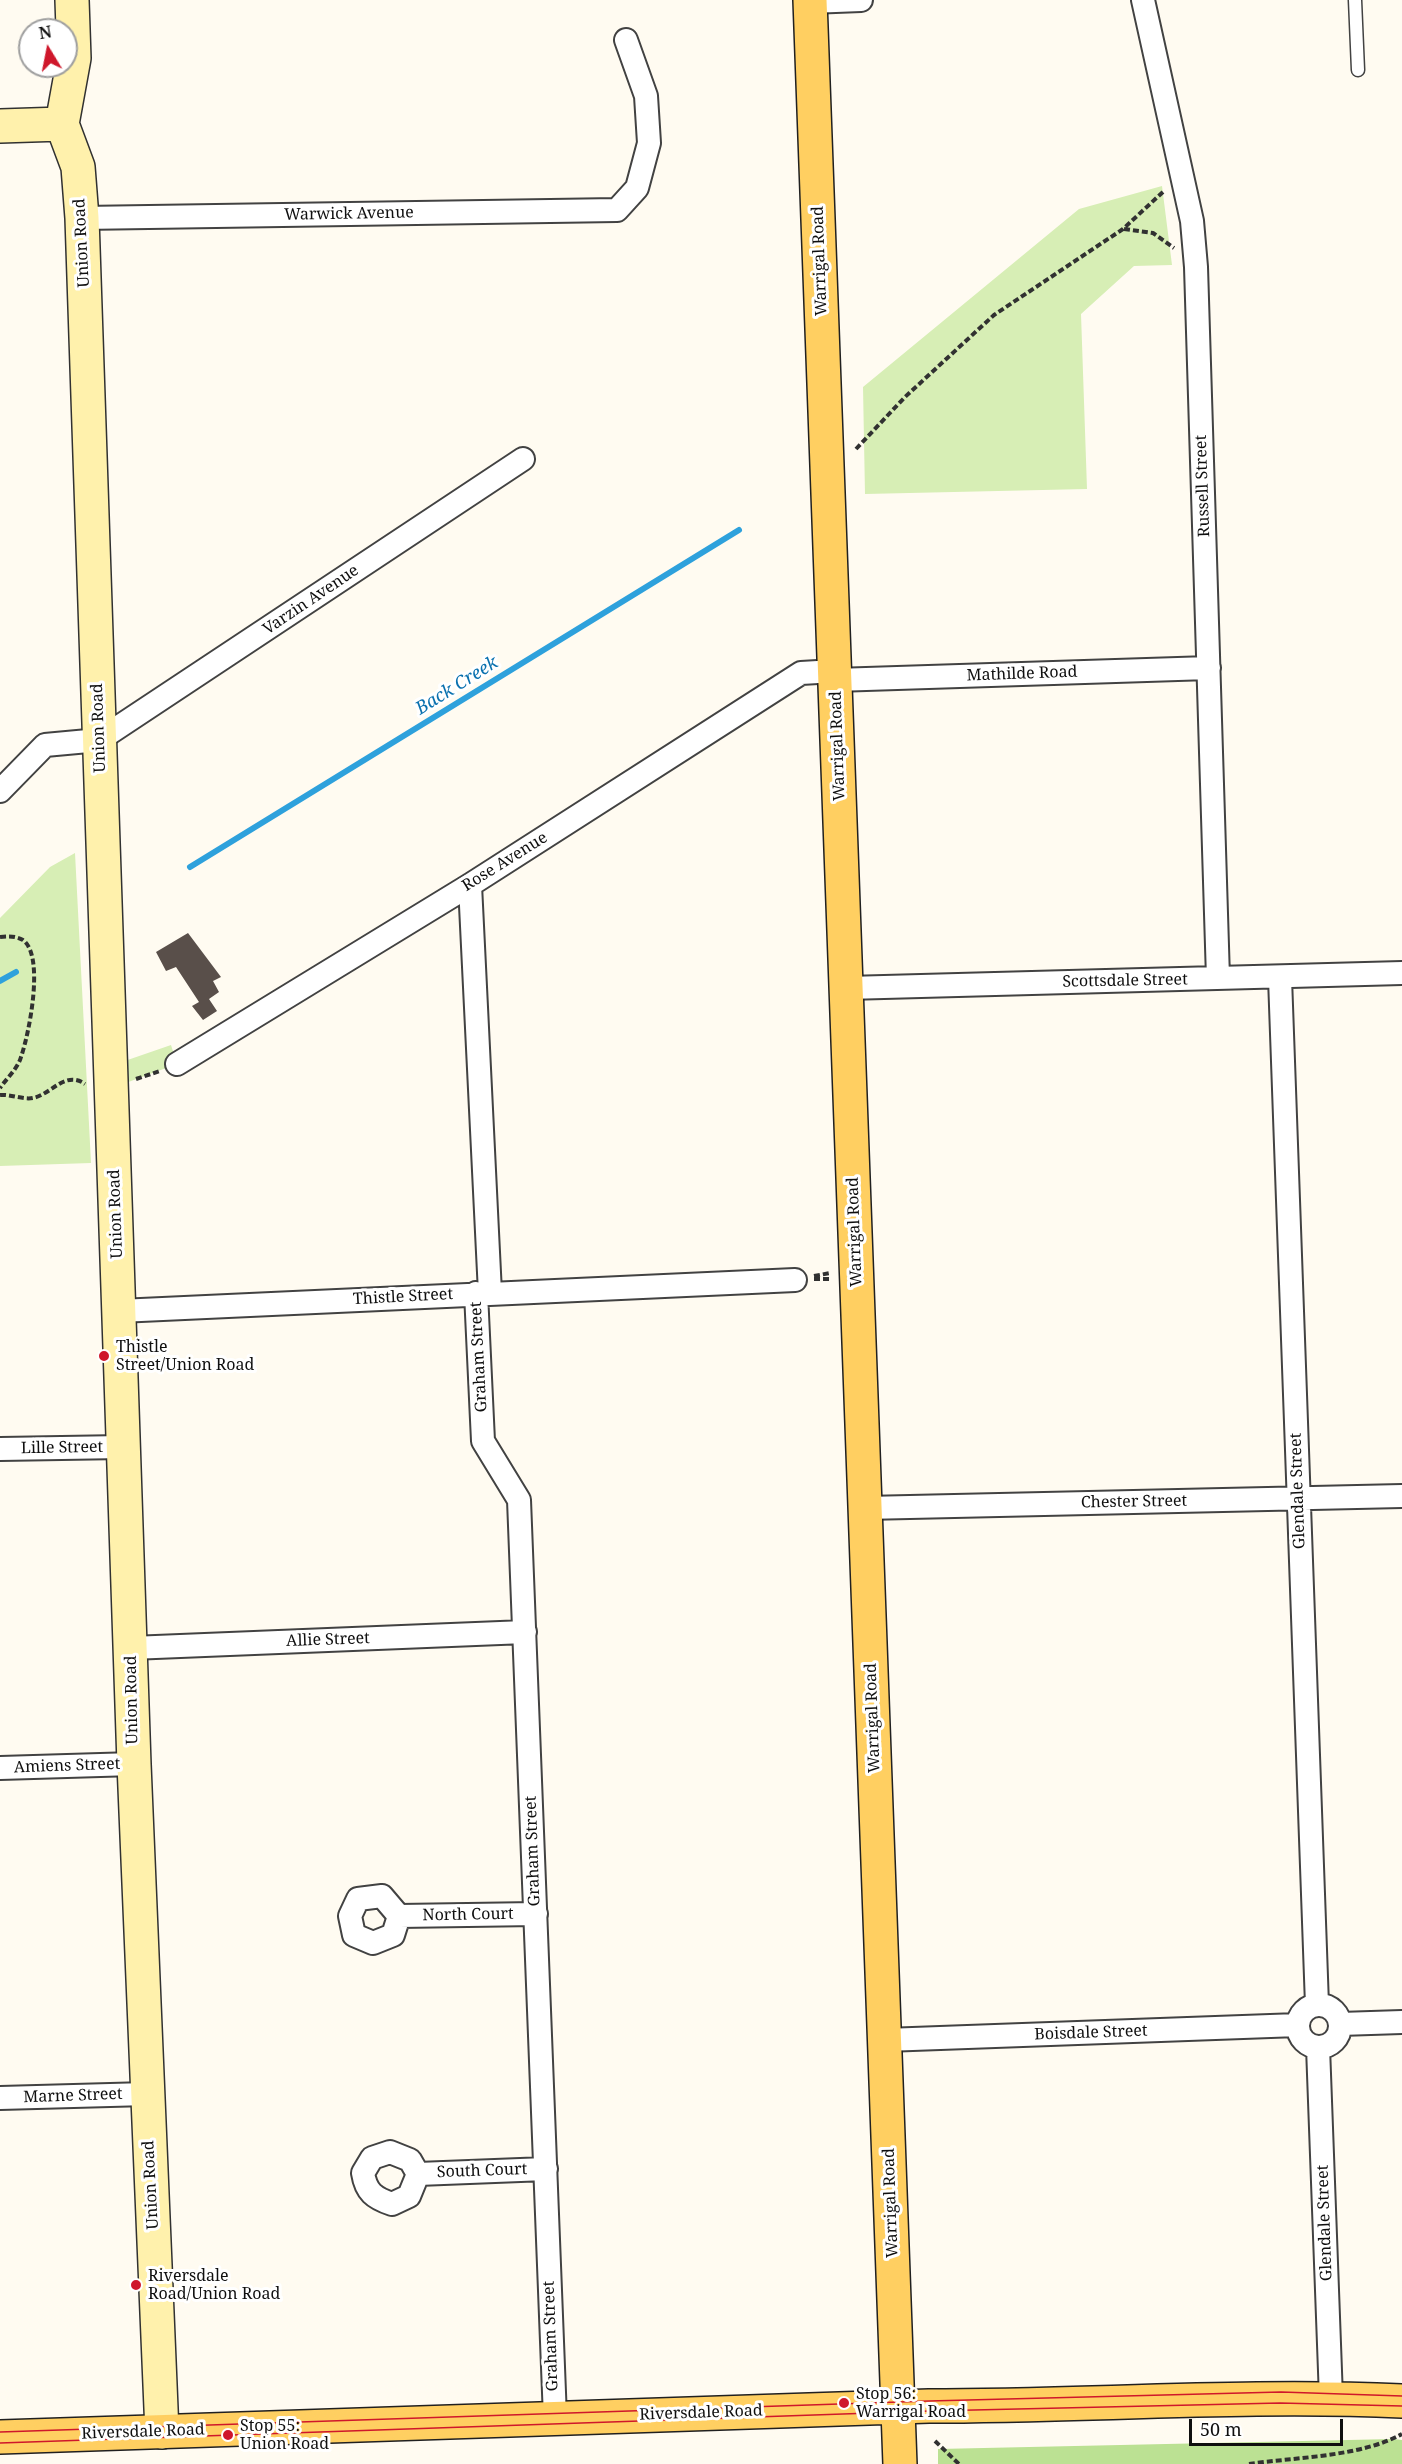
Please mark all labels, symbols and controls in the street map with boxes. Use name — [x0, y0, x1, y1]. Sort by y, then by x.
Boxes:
north arrow — [18, 18, 78, 78]
text: N — [37, 20, 53, 44]
street label: Union Road — [70, 198, 94, 288]
street label: Warwick Avenue — [284, 203, 414, 225]
street label: Warrigal Road — [808, 206, 832, 316]
street label: Russell Street — [1192, 435, 1214, 537]
street label: Varzin Avenue — [259, 561, 363, 639]
water label: Back Creek — [412, 652, 502, 720]
street label: Mathilde Road — [966, 662, 1078, 686]
street label: Union Road — [88, 683, 110, 773]
street label: Warrigal Road — [826, 691, 850, 801]
street label: Rose Avenue — [459, 828, 551, 896]
street label: Scottsdale Street — [1062, 970, 1188, 992]
street label: Union Road — [105, 1169, 127, 1259]
street label: Warrigal Road — [843, 1177, 867, 1287]
street label: Thistle Street — [352, 1285, 454, 1309]
street label: Graham Street — [467, 1301, 491, 1413]
place label: Thistle Street/Union Road — [116, 1337, 254, 1375]
marker: Thistle Street/Union Road — [97, 1349, 111, 1363]
street label: Glendale Street — [1286, 1433, 1310, 1549]
street label: Lille Street — [21, 1438, 103, 1458]
street label: Chester Street — [1081, 1491, 1187, 1513]
street label: Allie Street — [286, 1629, 370, 1651]
street label: Union Road — [122, 1655, 142, 1745]
street label: Warrigal Road — [861, 1663, 885, 1773]
street label: Amiens Street — [13, 1755, 121, 1777]
street label: Graham Street — [521, 1795, 545, 1907]
street label: North Court — [422, 1905, 514, 1925]
street label: Boisdale Street — [1034, 2021, 1148, 2045]
street label: Marne Street — [23, 2085, 123, 2107]
street label: Union Road — [139, 2140, 163, 2230]
street label: Warrigal Road — [879, 2148, 903, 2258]
street label: South Court — [436, 2160, 528, 2182]
street label: Glendale Street — [1313, 2165, 1337, 2281]
place label: Riversdale Road/Union Road — [148, 2266, 280, 2304]
marker: Riversdale Road/Union Road — [129, 2278, 143, 2292]
street label: Graham Street — [539, 2280, 563, 2392]
place label: Stop 56: Warrigal Road — [856, 2384, 966, 2422]
marker: Stop 56: Warrigal Road — [837, 2396, 851, 2410]
street label: Riversdale Road — [639, 2401, 763, 2425]
scale bar — [1192, 2407, 1346, 2445]
place label: Stop 55: Union Road — [240, 2416, 329, 2454]
text: 50 m — [1200, 2417, 1242, 2441]
street label: Riversdale Road — [81, 2420, 205, 2444]
marker: Stop 55: Union Road — [221, 2428, 235, 2442]

